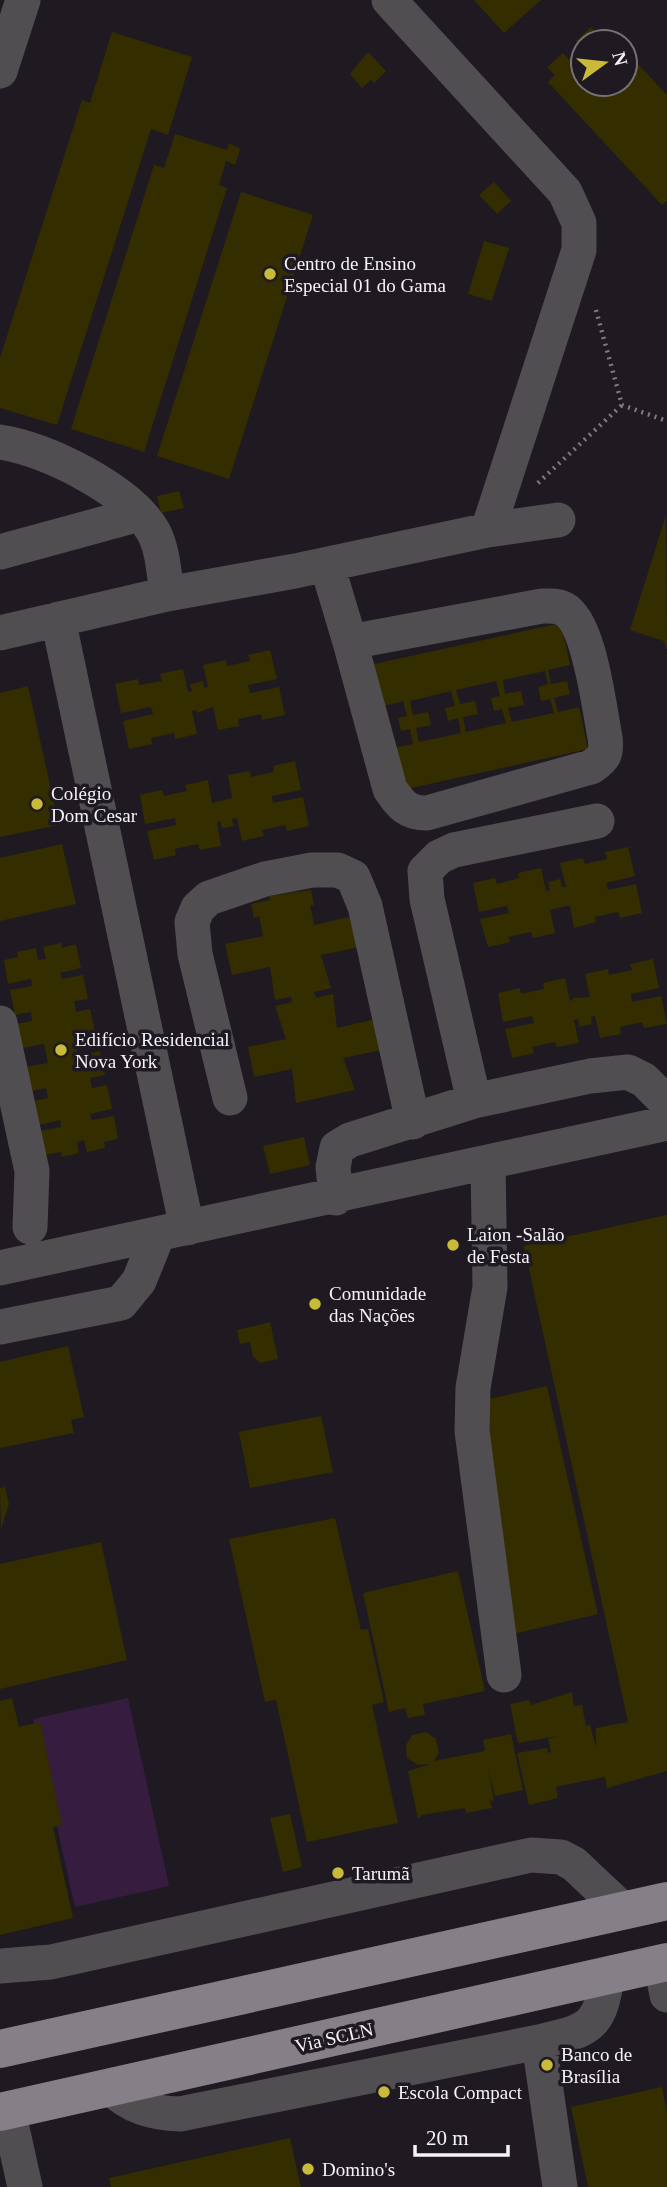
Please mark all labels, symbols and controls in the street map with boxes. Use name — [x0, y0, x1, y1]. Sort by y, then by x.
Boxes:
north arrow — [569, 28, 639, 98]
text: N — [608, 49, 632, 68]
place label: Centro de Ensino Especial 01 do Gama — [284, 253, 447, 296]
marker: Centro de Ensino Especial 01 do Gama — [262, 266, 278, 282]
place label: Colégio Dom Cesar — [51, 783, 138, 826]
marker: Colégio Dom Cesar — [29, 796, 45, 812]
place label: Edifício Residencial Nova York — [75, 1029, 230, 1072]
marker: Edifício Residencial Nova York — [53, 1042, 69, 1058]
place label: Laion -Salão de Festa — [467, 1224, 565, 1267]
marker: Laion -Salão de Festa — [445, 1237, 461, 1253]
place label: Comunidade das Nações — [329, 1283, 426, 1326]
marker: Comunidade das Nações — [307, 1296, 323, 1312]
place label: Tarumã — [352, 1863, 410, 1884]
marker: Tarumã — [330, 1865, 346, 1881]
street label: Via SCLN — [293, 2018, 376, 2057]
place label: Banco de Brasília — [561, 2044, 632, 2087]
marker: Banco de Brasília — [539, 2057, 555, 2073]
place label: Escola Compact — [398, 2082, 523, 2103]
marker: Escola Compact — [376, 2084, 392, 2100]
scale bar — [415, 2114, 508, 2158]
text: 20 m — [426, 2126, 469, 2150]
place label: Domino's — [322, 2159, 395, 2180]
marker: Domino's — [300, 2161, 316, 2177]

